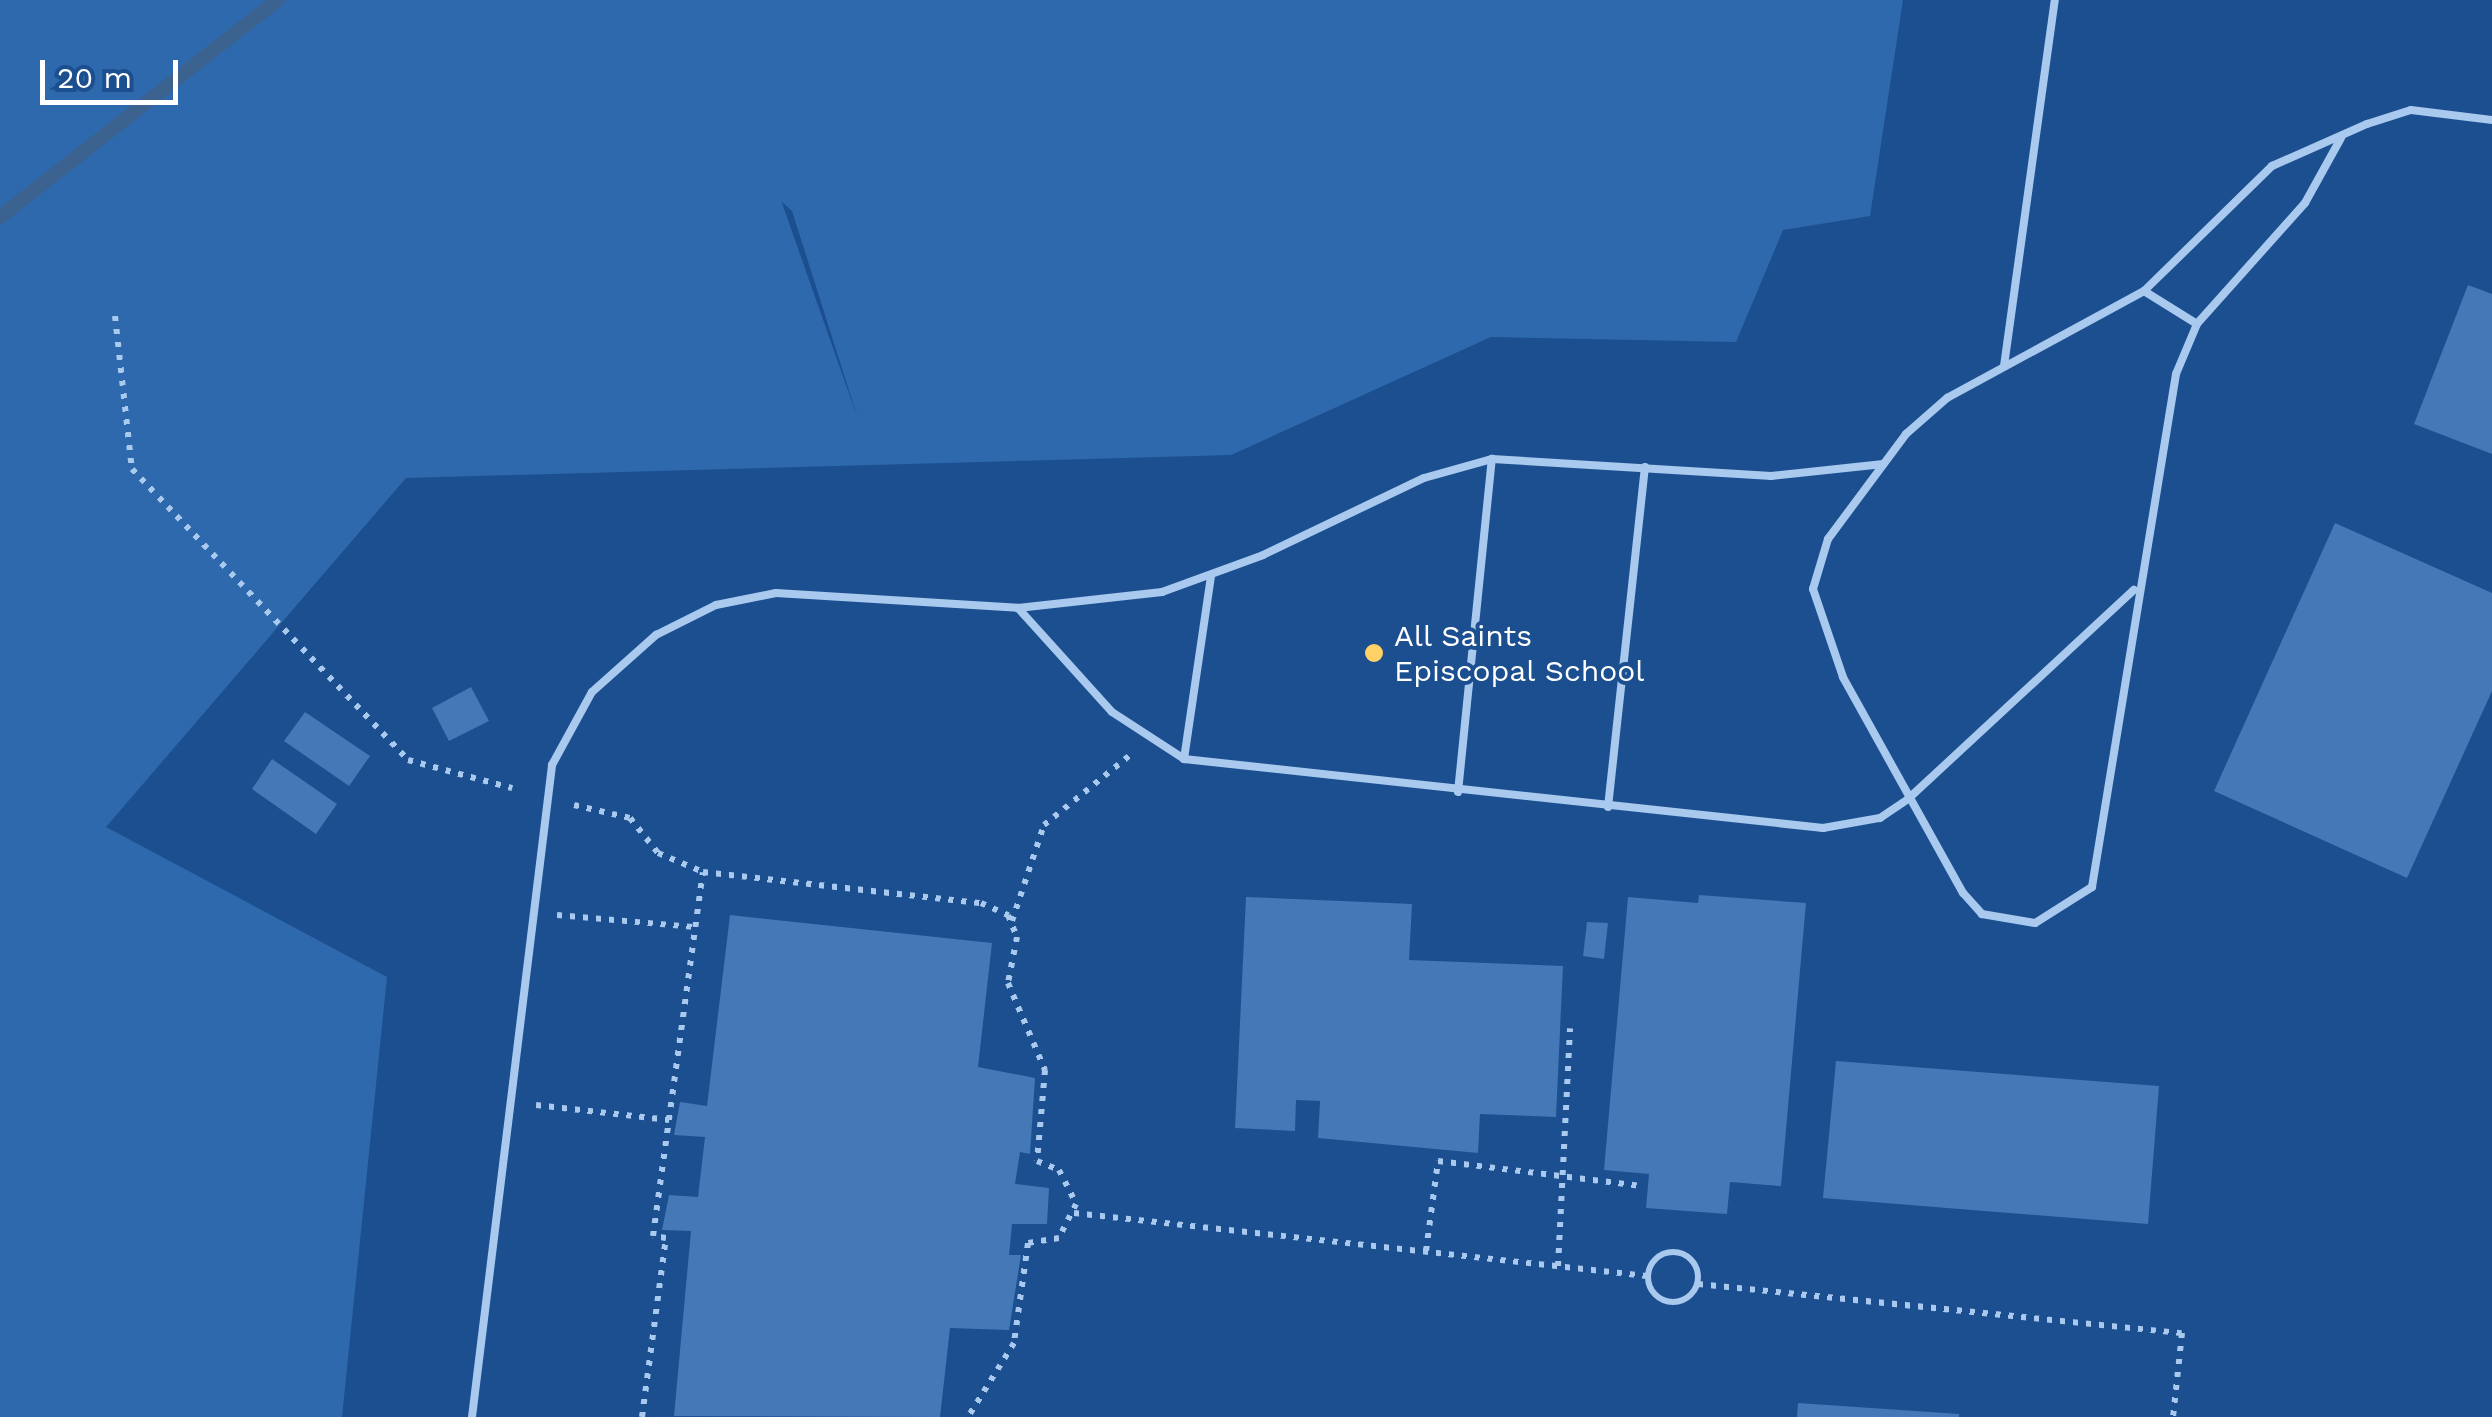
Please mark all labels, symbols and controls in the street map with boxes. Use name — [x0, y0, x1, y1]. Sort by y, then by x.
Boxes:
scale bar — [45, 40, 182, 102]
text: 20 m — [57, 60, 132, 95]
place label: All Saints Episcopal School — [1394, 618, 1646, 688]
marker: All Saints Episcopal School — [1363, 642, 1385, 664]

